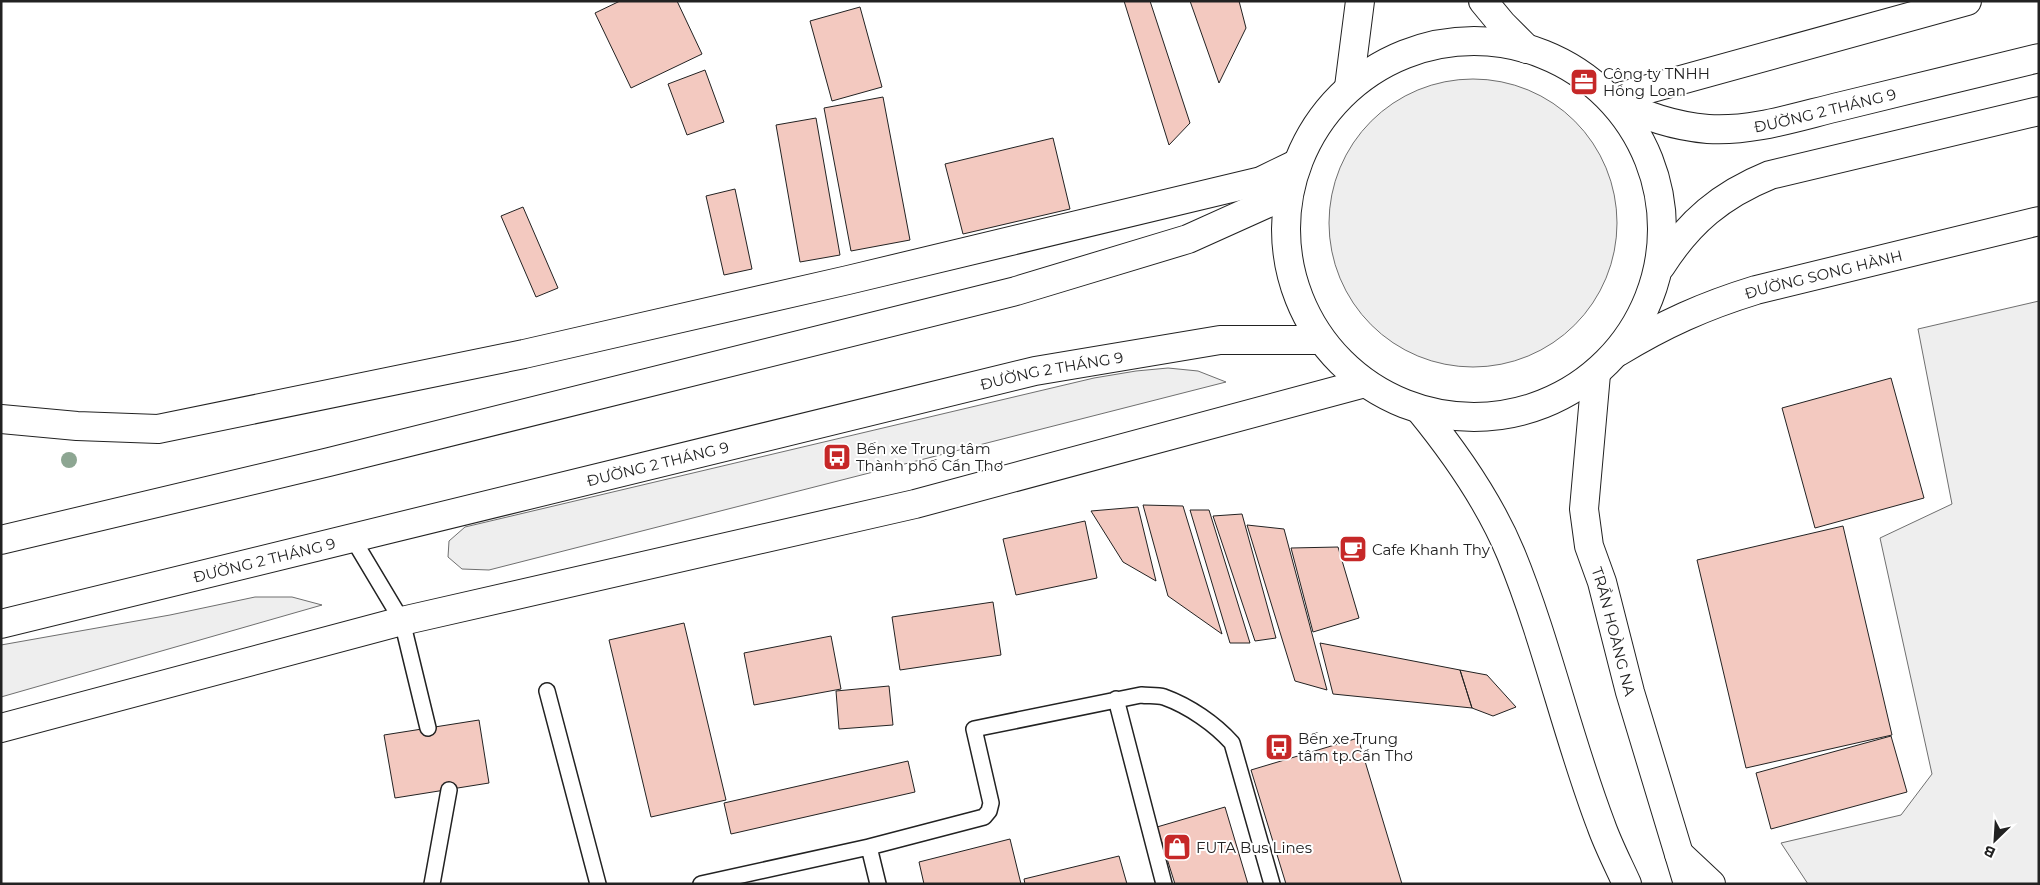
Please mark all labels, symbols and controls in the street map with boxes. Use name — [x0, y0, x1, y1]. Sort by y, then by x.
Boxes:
place label: Công ty TNHH Hồng Loan — [1603, 64, 1710, 100]
office icon: Công ty TNHH Hồng Loan — [1569, 67, 1599, 97]
street label: ĐƯỜNG 2 THÁNG 9 — [1752, 84, 1898, 136]
street label: ĐƯỜNG SONG HÀNH — [1742, 245, 1904, 303]
street label: ĐƯỜNG 2 THÁNG 9 — [978, 347, 1125, 394]
street label: ĐƯỜNG 2 THÁNG 9 — [585, 437, 731, 490]
place label: Bến xe Trung tâm Thành phố Cần Thơ — [856, 439, 1003, 475]
bus stop icon: Bến xe Trung tâm Thành phố Cần Thơ — [822, 442, 852, 472]
street label: ĐƯỜNG 2 THÁNG 9 — [191, 533, 337, 586]
cafe icon: Cafe Khanh Thy — [1338, 534, 1368, 564]
place label: Cafe Khanh Thy — [1372, 540, 1491, 559]
street label: TRẦN HOÀNG NA — [1588, 564, 1640, 698]
place label: Bến xe Trung tâm tp.Cần Thơ — [1298, 729, 1413, 765]
bus stop icon: Bến xe Trung tâm tp.Cần Thơ — [1264, 732, 1294, 762]
north arrow — [1970, 815, 2020, 865]
shop icon: FUTA Bus Lines — [1162, 832, 1192, 862]
place label: FUTA Bus Lines — [1196, 838, 1312, 857]
text: B — [1981, 841, 1998, 862]

